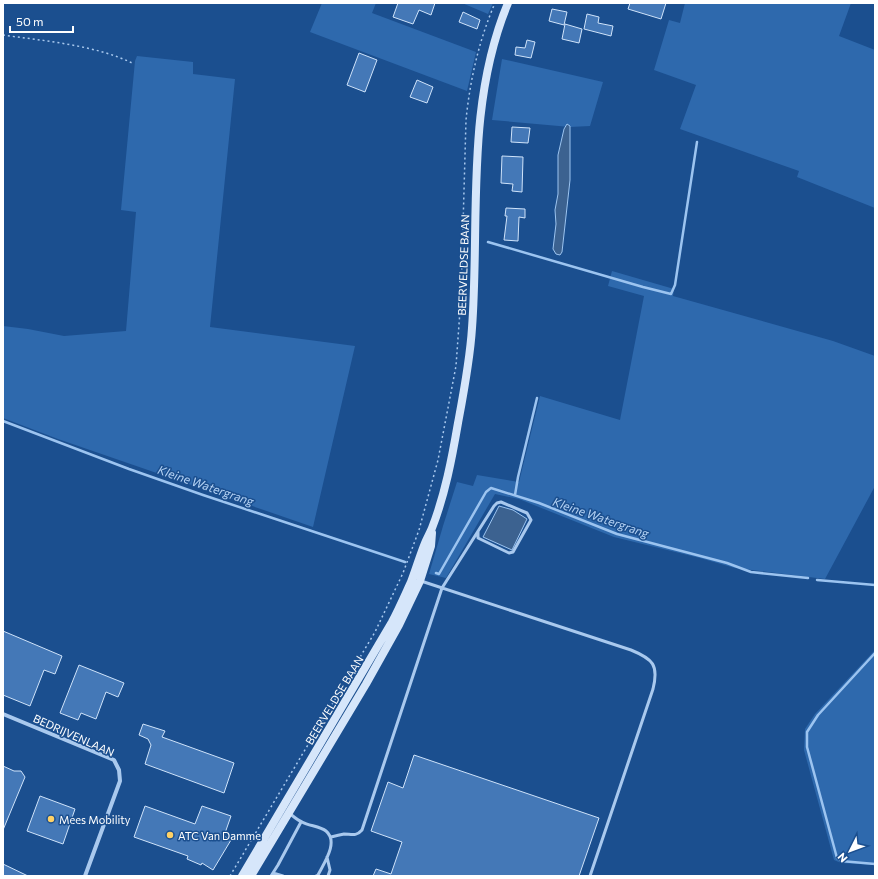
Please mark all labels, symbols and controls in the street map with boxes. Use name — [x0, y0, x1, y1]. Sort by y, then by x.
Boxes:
scale bar — [10, 8, 73, 34]
text: 50 m — [16, 14, 44, 28]
street label: BEERVELDSE BAAN — [455, 214, 471, 316]
water label: Kleine Watergrang — [156, 462, 256, 508]
water label: Kleine Watergrang — [551, 494, 651, 540]
street label: BEERVELDSE BAAN — [302, 653, 366, 747]
street label: BEDRIJVENLAAN — [31, 711, 117, 760]
place label: Mees Mobility — [59, 813, 131, 826]
marker: Mees Mobility — [46, 814, 56, 824]
place label: ATC Van Damme — [178, 829, 261, 842]
marker: ATC Van Damme — [165, 830, 175, 840]
north arrow — [830, 831, 870, 871]
text: N — [835, 851, 850, 865]

